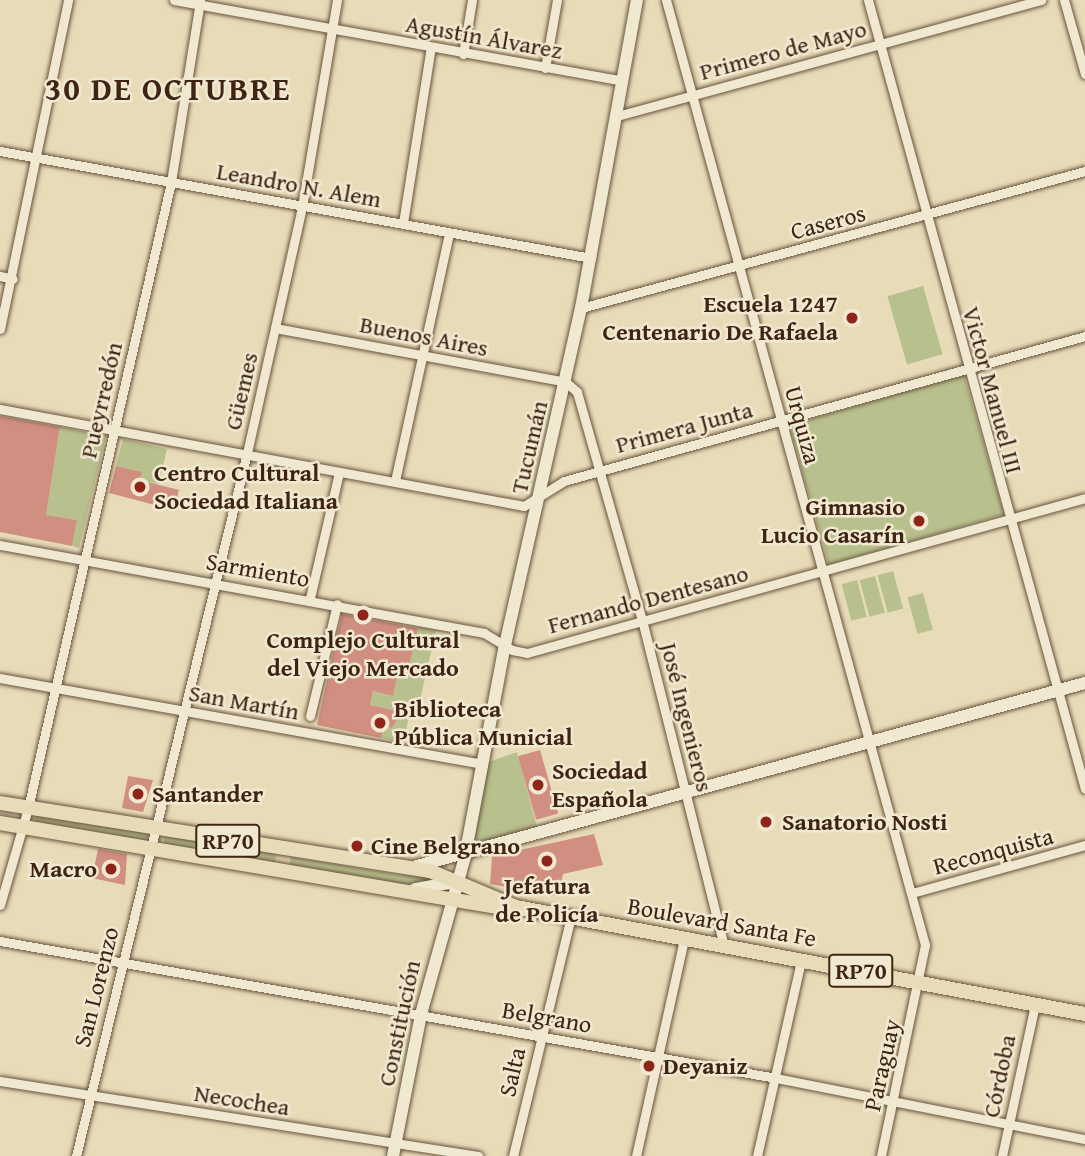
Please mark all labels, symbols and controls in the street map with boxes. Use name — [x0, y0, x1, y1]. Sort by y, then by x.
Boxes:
street label: Agustín Álvarez — [404, 9, 564, 65]
street label: Primero de Mayo — [696, 14, 870, 86]
district label: 30 DE OCTUBRE — [46, 70, 290, 108]
street label: Leandro N. Alem — [214, 156, 384, 214]
street label: Caseros — [787, 198, 869, 246]
place label: Escuela 1247 Centenario De Rafaela — [602, 290, 838, 346]
street label: Victor Manuel III — [957, 303, 1029, 477]
street label: Buenos Aires — [357, 309, 491, 363]
marker: Escuela 1247 Centenario De Rafaela — [844, 310, 860, 326]
street label: Pueyrredón — [74, 339, 128, 461]
street label: Güemes — [218, 349, 264, 433]
street label: Urquiza — [779, 383, 827, 467]
street label: Primera Junta — [612, 395, 756, 459]
street label: Tucumán — [504, 398, 554, 496]
place label: Centro Cultural Sociedad Italiana — [154, 459, 338, 515]
marker: Centro Cultural Sociedad Italiana — [132, 479, 148, 495]
place label: Gimnasio Lucio Casarín — [761, 493, 905, 549]
marker: Gimnasio Lucio Casarín — [911, 513, 927, 529]
street label: Sarmiento — [204, 547, 312, 593]
street label: Fernando Dentesano — [545, 558, 751, 640]
marker: Complejo Cultural del Viejo Mercado — [355, 607, 371, 623]
place label: Complejo Cultural del Viejo Mercado — [266, 626, 460, 682]
street label: José Ingenieros — [655, 639, 719, 795]
street label: San Martín — [187, 678, 301, 726]
place label: Biblioteca Pública Municial — [394, 695, 573, 751]
marker: Biblioteca Pública Municial — [372, 715, 388, 731]
place label: Sociedad Española — [552, 757, 648, 813]
marker: Sociedad Española — [530, 777, 546, 793]
place label: Santander — [152, 780, 263, 808]
marker: Santander — [130, 786, 146, 802]
place label: Sanatorio Nosti — [782, 808, 947, 836]
marker: Sanatorio Nosti — [756, 812, 776, 832]
road number: RP70 — [195, 821, 261, 860]
street label: Reconquista — [930, 821, 1056, 881]
place label: Cine Belgrano — [371, 832, 520, 860]
marker: Cine Belgrano — [349, 838, 365, 854]
marker: Jefatura de Policía — [539, 853, 555, 869]
place label: Macro — [30, 855, 97, 883]
marker: Macro — [103, 861, 119, 877]
place label: Jefatura de Policía — [495, 872, 599, 928]
street label: Boulevard Santa Fe — [625, 891, 819, 953]
street label: San Lorenzo — [67, 924, 125, 1050]
road number: RP70 — [828, 952, 894, 990]
street label: Constitución — [372, 957, 426, 1089]
street label: Belgrano — [500, 995, 594, 1039]
street label: Paraguay — [857, 1016, 907, 1114]
street label: Córdoba — [976, 1032, 1022, 1120]
street label: Salta — [492, 1045, 532, 1099]
place label: Deyaniz — [663, 1052, 748, 1080]
marker: Deyaniz — [641, 1058, 657, 1074]
street label: Necochea — [192, 1078, 292, 1122]

